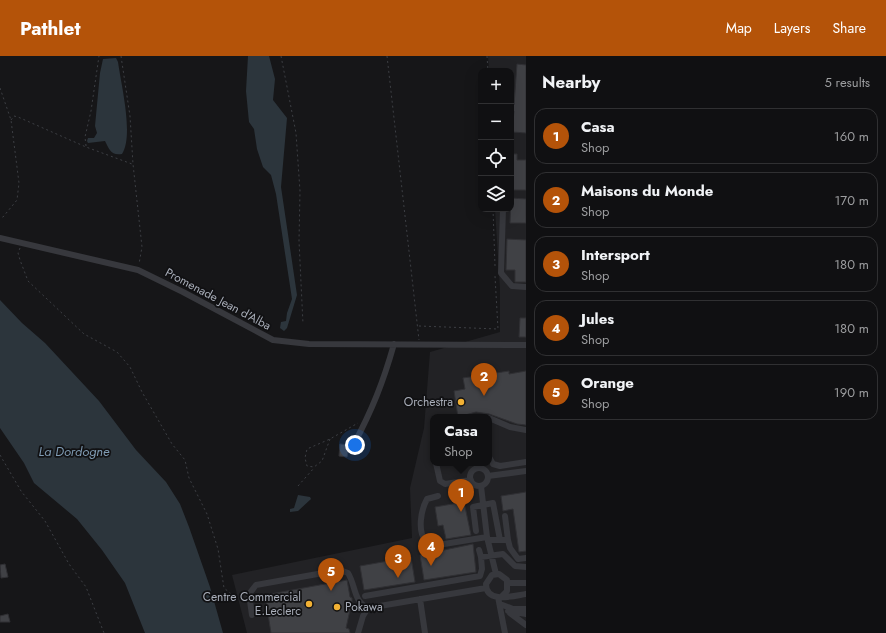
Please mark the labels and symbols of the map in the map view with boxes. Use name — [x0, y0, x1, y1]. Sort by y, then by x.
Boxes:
street label: Promenade Jean d'Alba — [162, 263, 274, 335]
pin: 2 — [471, 363, 497, 396]
place label: Orchestra — [404, 393, 453, 411]
marker: Orchestra — [456, 397, 466, 407]
your location — [345, 435, 365, 455]
water label: La Dordogne — [39, 442, 110, 461]
pin: 1 — [448, 479, 474, 512]
pin: 4 — [418, 533, 444, 566]
pin: 3 — [385, 545, 411, 578]
pin: 5 — [318, 558, 344, 591]
place label: Centre Commercial E.Leclerc — [203, 588, 301, 620]
place label: Pokawa — [345, 598, 383, 616]
marker: Centre Commercial E.Leclerc — [304, 599, 314, 609]
marker: Pokawa — [332, 602, 342, 612]

